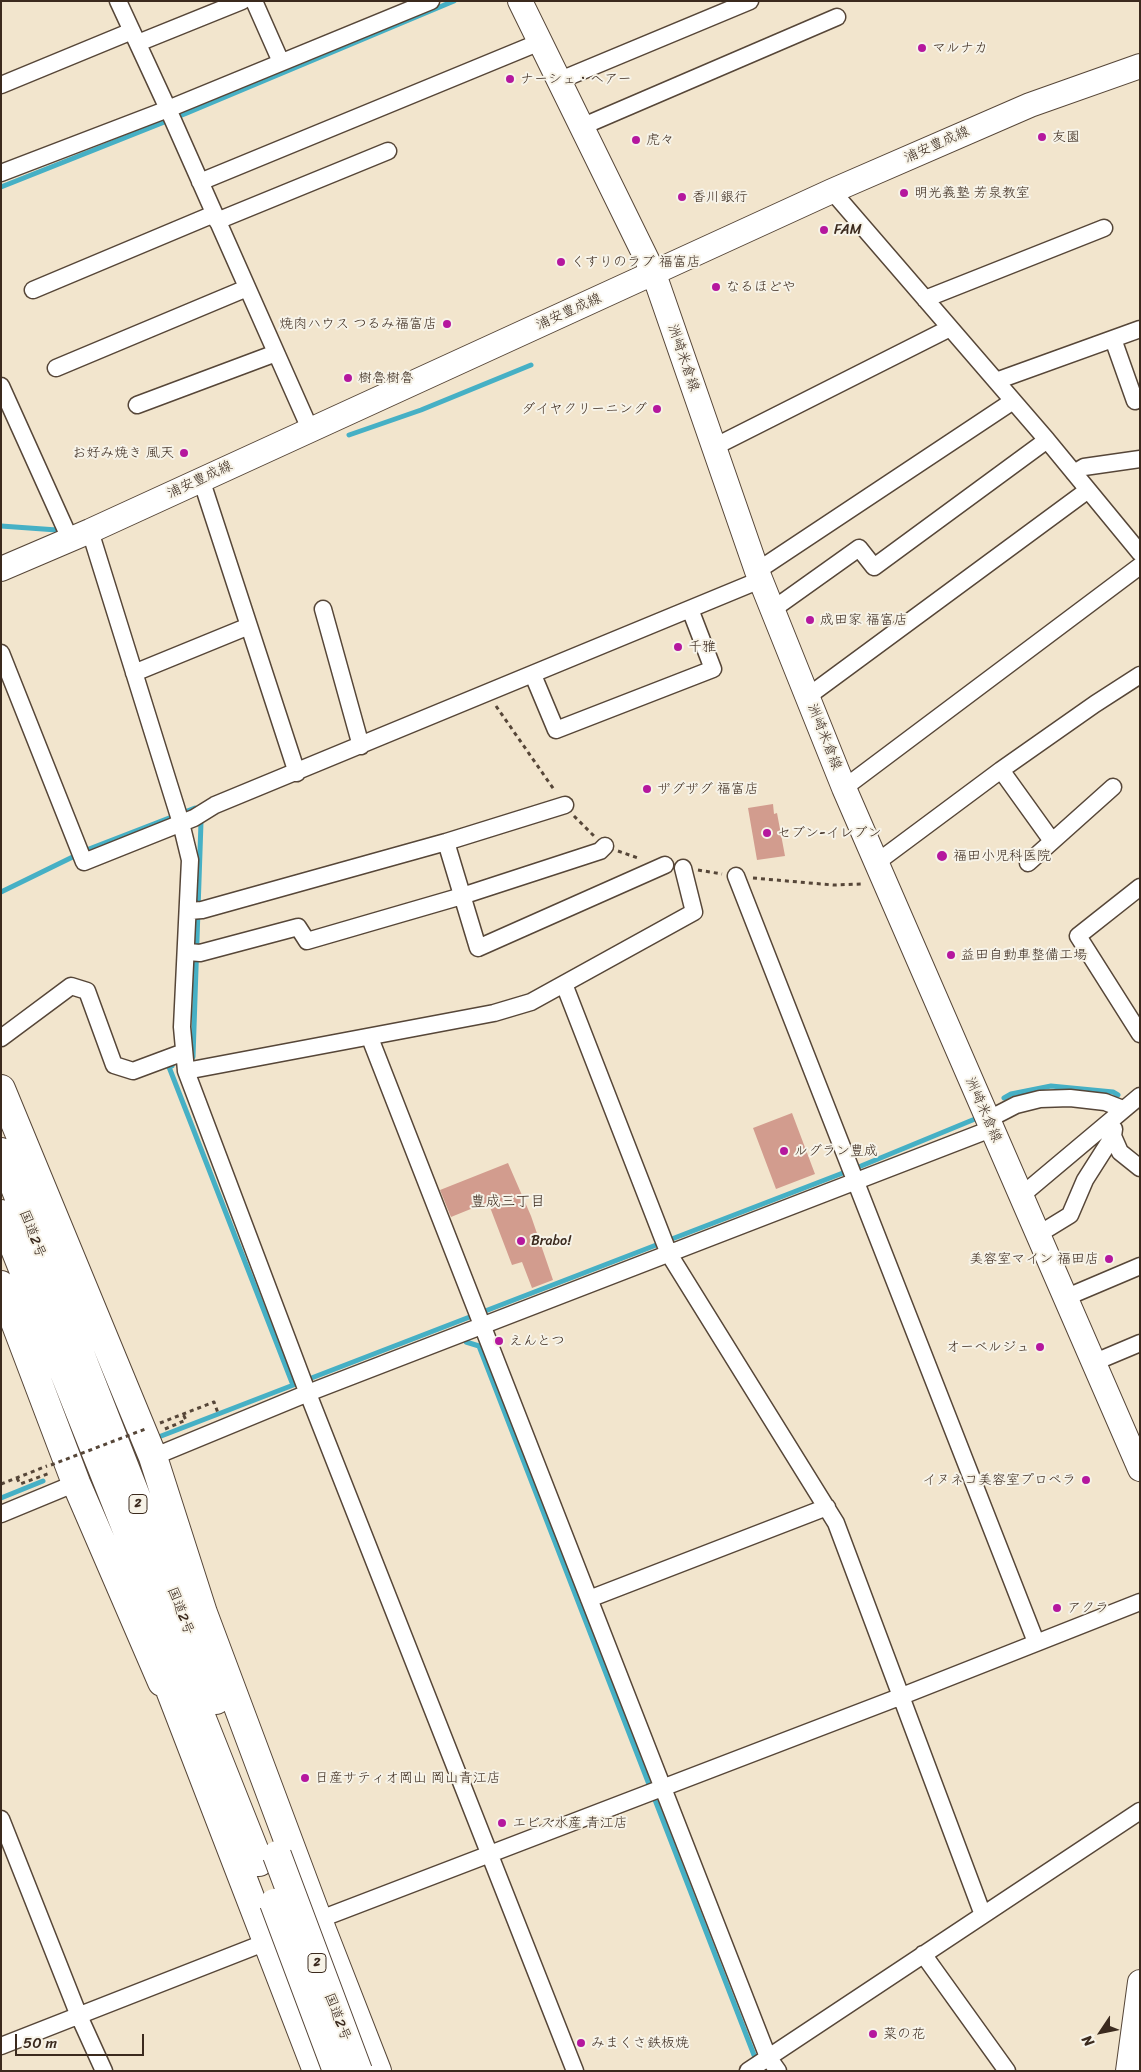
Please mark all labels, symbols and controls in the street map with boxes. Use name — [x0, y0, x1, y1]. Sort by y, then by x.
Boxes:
place label: マルナカ — [932, 40, 988, 56]
marker: マルナカ — [916, 42, 928, 54]
place label: ナーシェ・ヘアー — [520, 71, 631, 87]
marker: ナーシェ・ヘアー — [504, 73, 516, 85]
street label: 浦安豊成線 — [902, 123, 972, 167]
place label: 友園 — [1052, 129, 1080, 145]
marker: 友園 — [1036, 131, 1048, 143]
place label: 虎々 — [646, 132, 674, 148]
marker: 虎々 — [630, 134, 642, 146]
place label: 明光義塾 芳泉教室 — [914, 185, 1030, 201]
marker: 明光義塾 芳泉教室 — [898, 187, 910, 199]
place label: 香川銀行 — [692, 189, 748, 205]
marker: 香川銀行 — [676, 191, 688, 203]
place label: FAM — [834, 222, 862, 238]
marker: FAM — [818, 224, 830, 236]
place label: くすりのラブ 福富店 — [571, 254, 701, 270]
marker: くすりのラブ 福富店 — [555, 256, 567, 268]
place label: なるほどや — [726, 279, 796, 295]
marker: なるほどや — [710, 281, 722, 293]
street label: 浦安豊成線 — [534, 290, 604, 334]
place label: 焼肉ハウス つるみ福富店 — [279, 316, 437, 332]
marker: 焼肉ハウス つるみ福富店 — [441, 318, 453, 330]
street label: 洲崎米倉線 — [664, 322, 702, 394]
place label: 樹魯樹魯 — [358, 370, 414, 386]
marker: 樹魯樹魯 — [342, 372, 354, 384]
place label: ダイヤクリーニング — [521, 401, 647, 417]
marker: ダイヤクリーニング — [651, 403, 663, 415]
place label: お好み焼き 風天 — [72, 445, 174, 461]
marker: お好み焼き 風天 — [178, 447, 190, 459]
street label: 浦安豊成線 — [165, 458, 235, 502]
place label: 成田家 福富店 — [820, 612, 908, 628]
marker: 成田家 福富店 — [804, 614, 816, 626]
place label: 千雅 — [688, 639, 716, 655]
marker: 千雅 — [672, 641, 684, 653]
street label: 洲崎米倉線 — [803, 701, 845, 773]
place label: ザグザグ 福富店 — [657, 781, 759, 797]
marker: ザグザグ 福富店 — [641, 783, 653, 795]
place label: セブン-イレブン — [777, 825, 881, 841]
marker: セブン-イレブン — [761, 827, 773, 839]
place label: 福田小児科医院 — [953, 848, 1051, 864]
marker: 福田小児科医院 — [935, 849, 949, 863]
place label: 益田自動車整備工場 — [961, 947, 1087, 963]
marker: 益田自動車整備工場 — [945, 949, 957, 961]
street label: 洲崎米倉線 — [961, 1075, 1005, 1145]
place label: ルグラン豊成 — [794, 1143, 878, 1159]
marker: ルグラン豊成 — [778, 1145, 790, 1157]
district label: 豊成三丁目 — [471, 1193, 545, 1211]
street label: 国道2号 — [15, 1208, 49, 1260]
place label: Brabo! — [531, 1233, 571, 1249]
marker: Brabo! — [515, 1235, 527, 1247]
place label: 美容室マイン 福田店 — [969, 1251, 1099, 1267]
marker: 美容室マイン 福田店 — [1103, 1253, 1115, 1265]
place label: えんとつ — [509, 1333, 565, 1349]
marker: えんとつ — [493, 1335, 505, 1347]
place label: オーベルジュ — [946, 1339, 1030, 1355]
marker: オーベルジュ — [1034, 1341, 1046, 1353]
place label: イヌネコ美容室プロペラ — [922, 1472, 1076, 1488]
marker: イヌネコ美容室プロペラ — [1080, 1474, 1092, 1486]
road number: 2 — [129, 1495, 147, 1514]
street label: 国道2号 — [163, 1585, 197, 1637]
place label: アクラ — [1067, 1600, 1109, 1616]
marker: アクラ — [1051, 1602, 1063, 1614]
place label: 日産サティオ岡山 岡山青江店 — [315, 1770, 501, 1786]
marker: 日産サティオ岡山 岡山青江店 — [299, 1772, 311, 1784]
place label: エビス水産 青江店 — [512, 1815, 628, 1831]
marker: エビス水産 青江店 — [496, 1817, 508, 1829]
road number: 2 — [308, 1954, 326, 1972]
street label: 国道2号 — [320, 1991, 354, 2043]
north arrow — [1076, 2007, 1126, 2057]
scale bar — [18, 2024, 146, 2056]
place label: 菜の花 — [883, 2026, 925, 2042]
marker: 菜の花 — [867, 2028, 879, 2040]
text: 50 m — [23, 2030, 57, 2056]
text: N — [1075, 2030, 1101, 2052]
place label: みまくさ鉄板焼 — [591, 2035, 689, 2051]
marker: みまくさ鉄板焼 — [575, 2037, 587, 2049]

